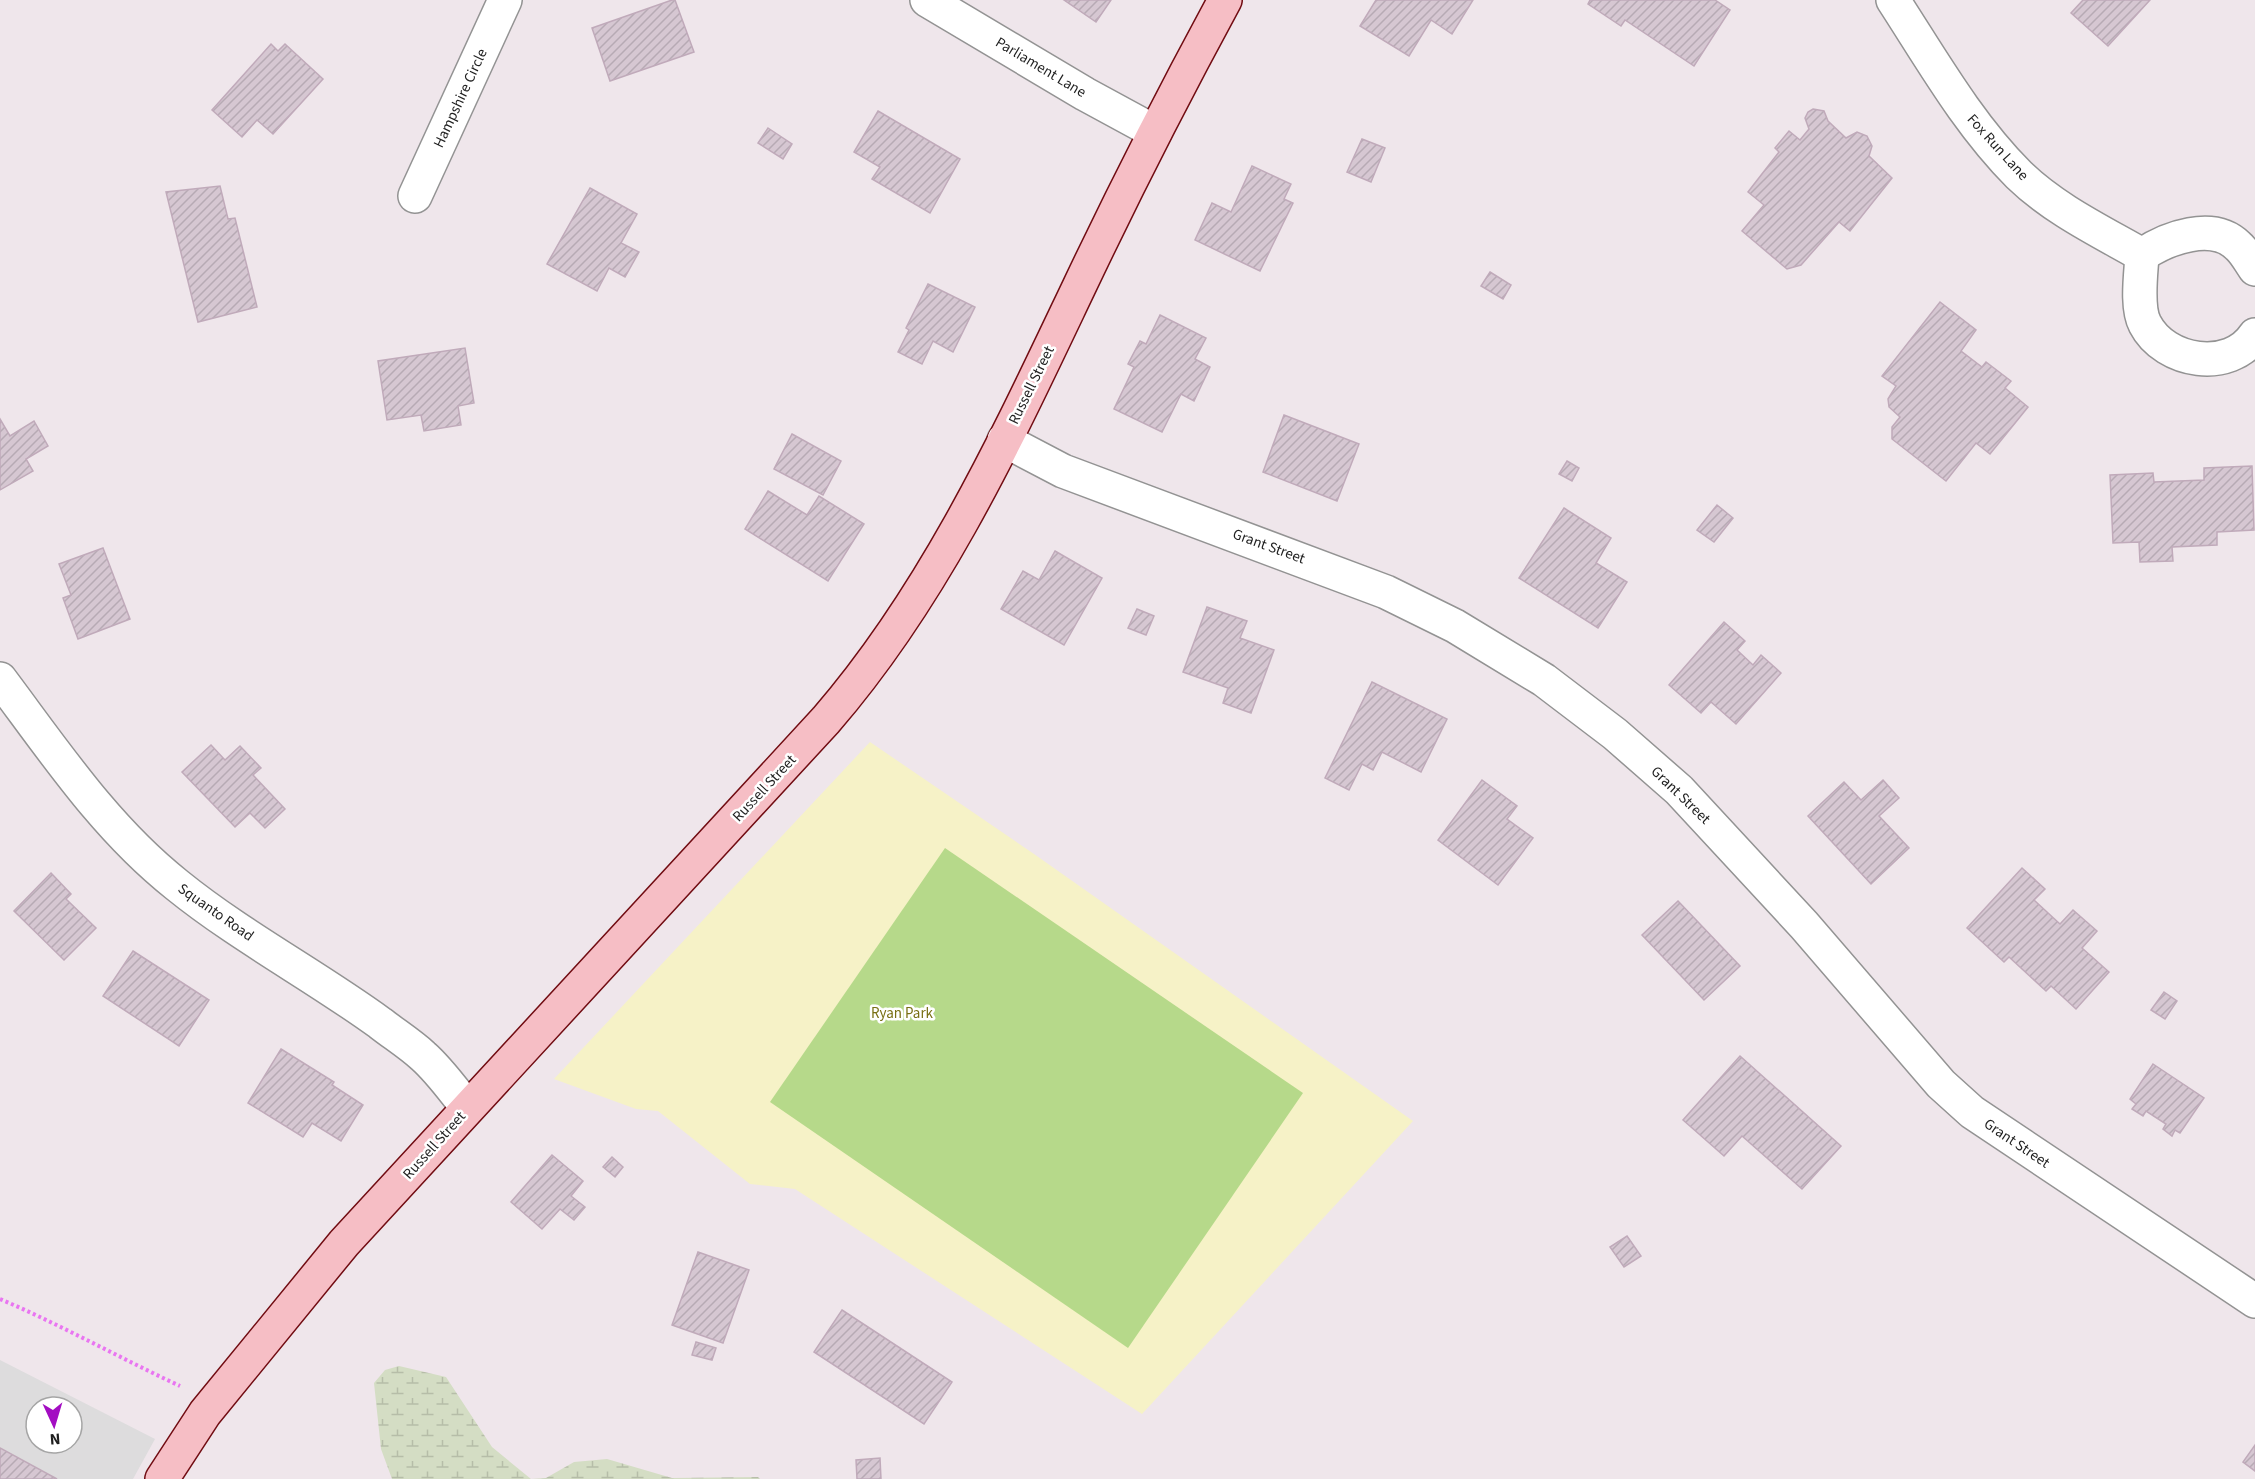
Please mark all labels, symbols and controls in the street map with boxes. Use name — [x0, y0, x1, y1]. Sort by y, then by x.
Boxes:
street label: Parliament Lane — [991, 32, 1090, 103]
street label: Hampshire Circle — [428, 45, 493, 151]
street label: Fox Run Lane — [1962, 109, 2033, 185]
street label: Russell Street — [1003, 342, 1060, 428]
street label: Grant Street — [1230, 524, 1308, 569]
street label: Russell Street — [728, 750, 801, 827]
street label: Grant Street — [1646, 762, 1715, 829]
street label: Squanto Road — [173, 878, 258, 946]
park label: Ryan Park — [871, 1003, 934, 1024]
street label: Russell Street — [398, 1107, 471, 1184]
street label: Grant Street — [1980, 1114, 2054, 1173]
north arrow — [24, 1395, 84, 1455]
text: N — [49, 1428, 61, 1450]

